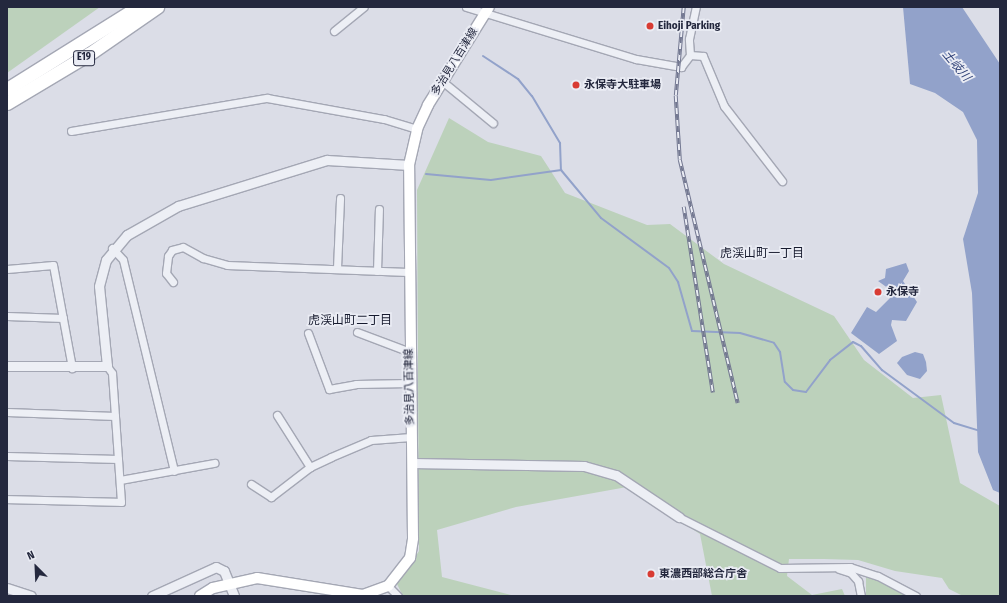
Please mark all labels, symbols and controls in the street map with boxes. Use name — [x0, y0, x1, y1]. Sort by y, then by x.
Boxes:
place label: Eihoji Parking — [658, 19, 720, 33]
marker: Eihoji Parking — [645, 21, 655, 31]
street label: 多治見八百津線 — [429, 26, 481, 98]
water label: 土岐川 — [939, 48, 973, 84]
road number: E19 — [73, 50, 95, 66]
place label: 永保寺大駐車場 — [584, 78, 661, 92]
marker: 永保寺大駐車場 — [571, 80, 581, 90]
district label: 虎渓山町一丁目 — [720, 247, 804, 261]
place label: 永保寺 — [886, 285, 919, 299]
marker: 永保寺 — [873, 287, 883, 297]
district label: 虎渓山町二丁目 — [308, 314, 392, 328]
street label: 多治見八百津線 — [403, 348, 417, 426]
north arrow — [16, 547, 56, 587]
text: N — [25, 548, 37, 563]
place label: 東濃西部総合庁舎 — [659, 567, 747, 581]
marker: 東濃西部総合庁舎 — [646, 569, 656, 579]

